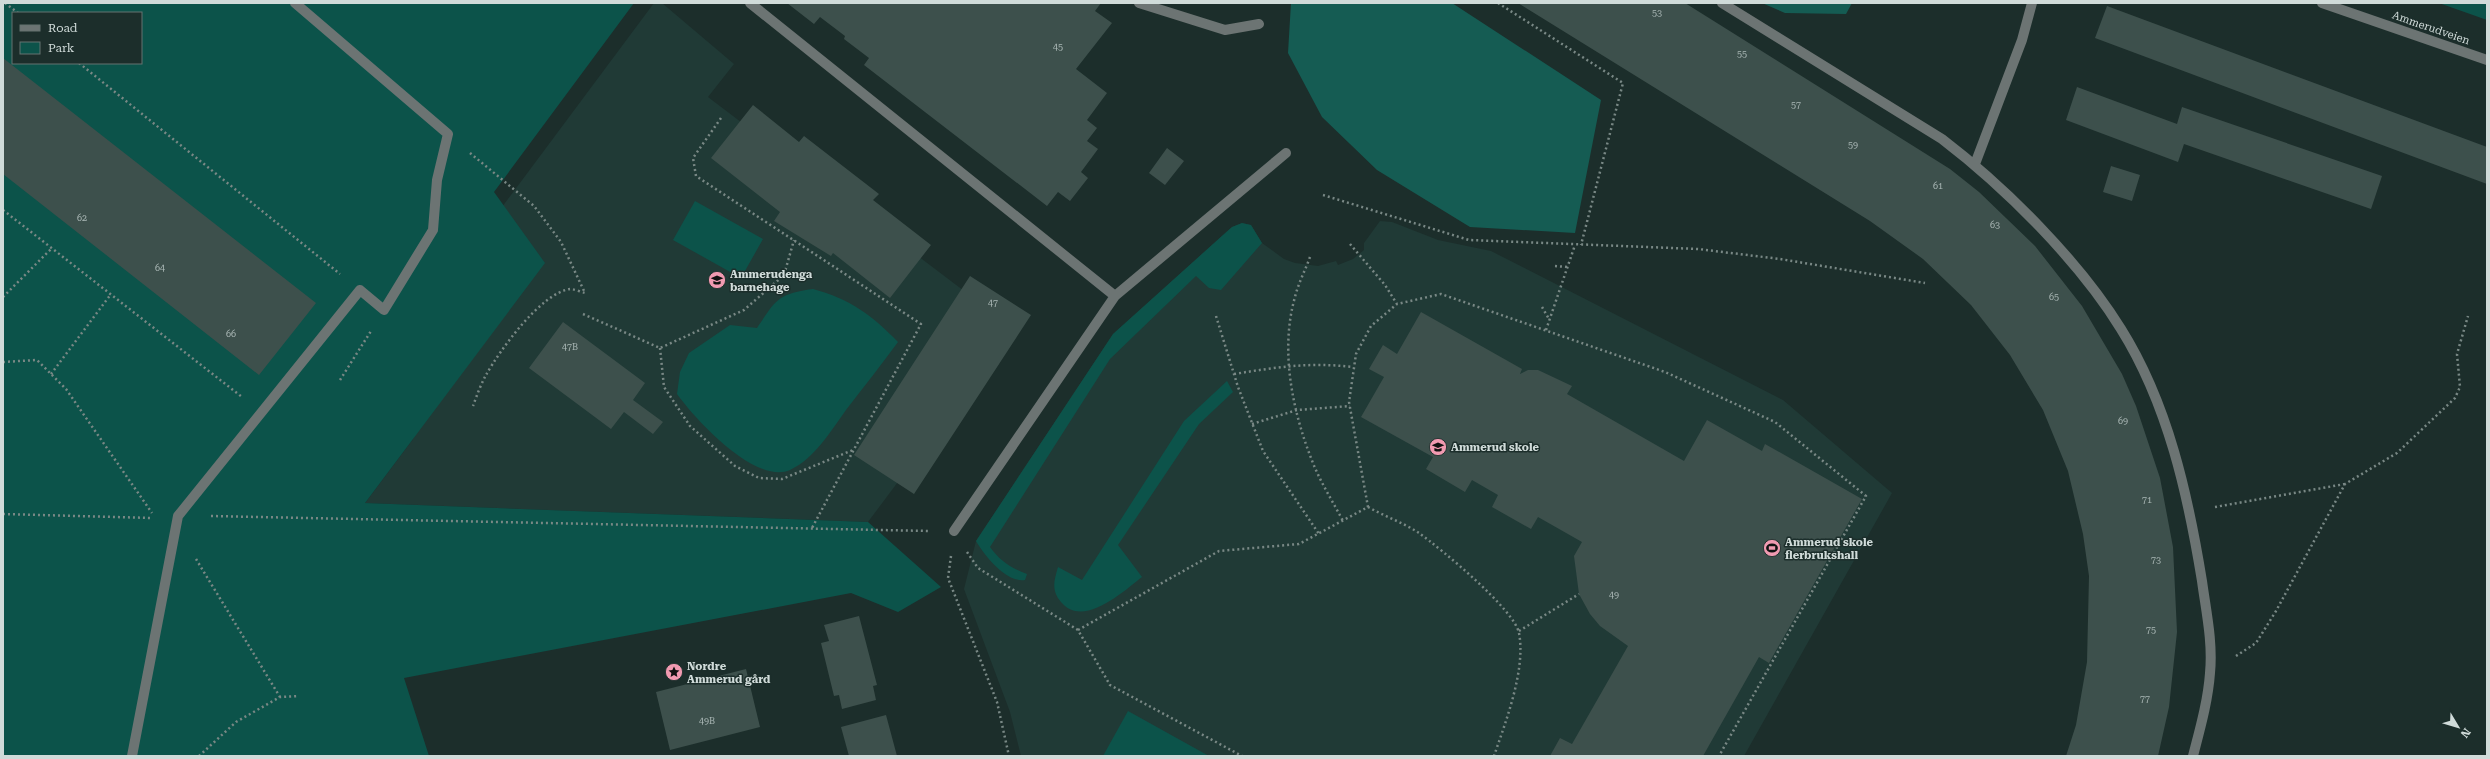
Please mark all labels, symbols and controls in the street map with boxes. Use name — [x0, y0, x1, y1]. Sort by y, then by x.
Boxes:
house number: 53 — [1652, 8, 1662, 18]
street label: Ammerudveien — [2391, 9, 2471, 47]
legend — [12, 12, 142, 64]
text: Road — [48, 21, 78, 35]
text: Park — [48, 41, 75, 55]
house number: 45 — [1053, 42, 1063, 52]
house number: 55 — [1737, 49, 1747, 59]
house number: 57 — [1791, 100, 1801, 110]
house number: 59 — [1848, 140, 1858, 150]
house number: 61 — [1933, 181, 1943, 191]
house number: 62 — [77, 213, 87, 223]
house number: 63 — [1990, 220, 2000, 230]
house number: 64 — [155, 263, 165, 273]
place label: Ammerudenga barnehage — [730, 268, 813, 294]
school or university icon: Ammerudenga barnehage — [707, 270, 727, 290]
house number: 65 — [2049, 292, 2059, 302]
house number: 47 — [988, 298, 998, 308]
house number: 66 — [226, 329, 236, 339]
house number: 47B — [562, 342, 578, 352]
house number: 69 — [2118, 416, 2128, 426]
school or university icon: Ammerud skole — [1428, 437, 1448, 457]
place label: Ammerud skole — [1451, 441, 1540, 454]
house number: 71 — [2142, 495, 2152, 505]
place label: Ammerud skole flerbrukshall — [1785, 536, 1874, 562]
sports icon: Ammerud skole flerbrukshall — [1762, 538, 1782, 558]
house number: 73 — [2151, 555, 2161, 565]
house number: 49 — [1609, 590, 1619, 600]
house number: 75 — [2146, 625, 2156, 635]
place label: Nordre Ammerud gård — [687, 660, 771, 686]
place icon: Nordre Ammerud gård — [664, 662, 684, 682]
house number: 77 — [2140, 694, 2150, 704]
north arrow — [2438, 707, 2478, 747]
house number: 49B — [699, 716, 715, 726]
text: N — [2457, 726, 2473, 741]

